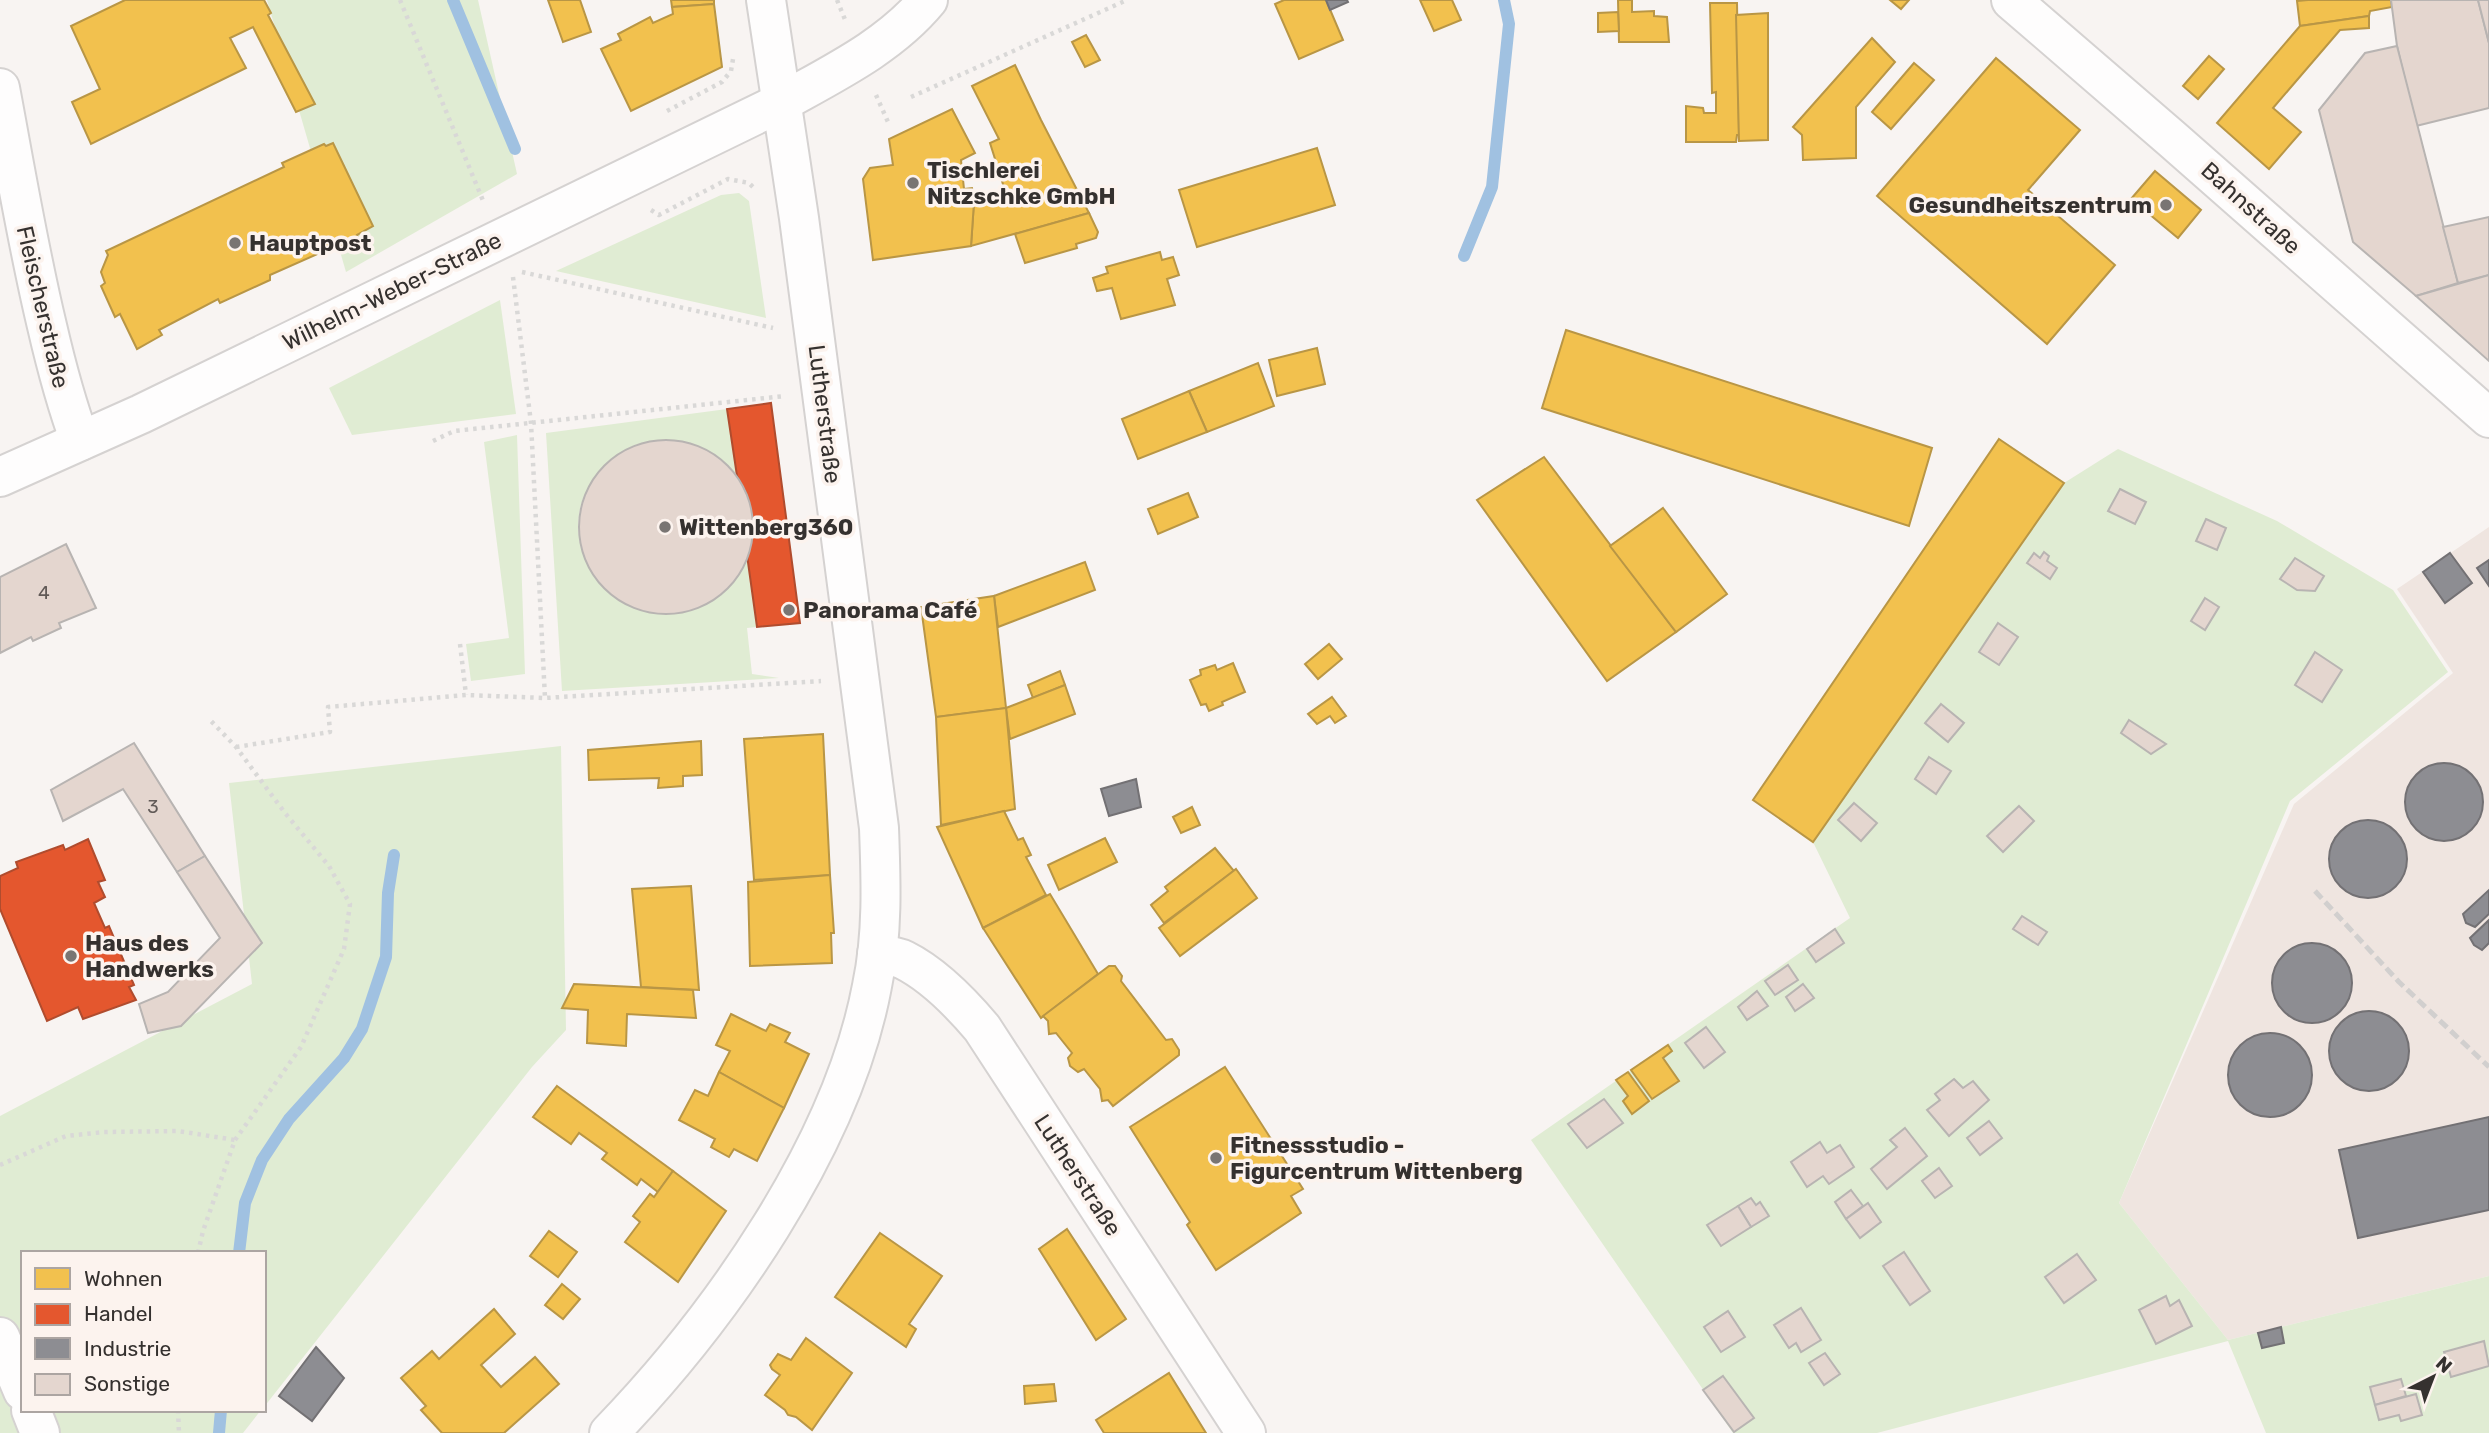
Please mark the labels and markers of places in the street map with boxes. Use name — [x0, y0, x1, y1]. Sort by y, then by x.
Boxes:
place label: Tischlerei Nitzschke GmbH — [927, 156, 1116, 210]
marker: Tischlerei Nitzschke GmbH — [905, 175, 921, 191]
place label: Gesundheitszentrum — [1908, 191, 2152, 219]
marker: Gesundheitszentrum — [2158, 197, 2174, 213]
place label: Hauptpost — [249, 229, 372, 257]
marker: Hauptpost — [227, 235, 243, 251]
place label: Wittenberg360 — [679, 513, 853, 541]
marker: Wittenberg360 — [657, 519, 673, 535]
place label: Panorama Café — [803, 596, 977, 624]
marker: Panorama Café — [781, 602, 797, 618]
place label: Haus des Handwerks — [85, 929, 214, 983]
marker: Haus des Handwerks — [63, 948, 79, 964]
place label: Fitnessstudio - Figurcentrum Wittenberg — [1230, 1131, 1523, 1185]
marker: Fitnessstudio - Figurcentrum Wittenberg — [1208, 1150, 1224, 1166]

